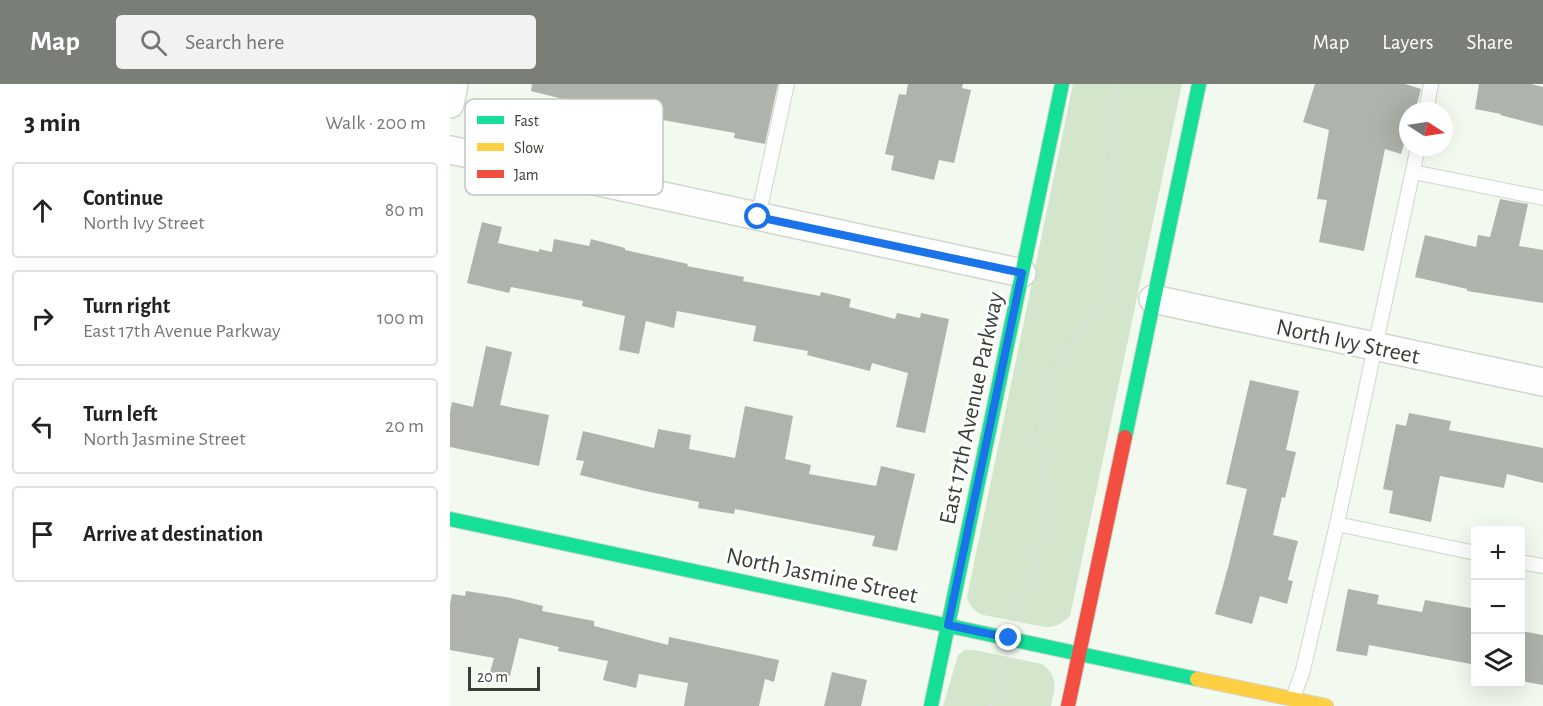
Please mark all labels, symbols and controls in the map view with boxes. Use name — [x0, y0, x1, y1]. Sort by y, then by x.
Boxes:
search box — [116, 15, 536, 69]
icon: search — [137, 26, 170, 59]
text: Map — [30, 28, 80, 56]
text: Search here — [185, 31, 284, 53]
text: Map — [1313, 32, 1349, 53]
text: Layers — [1382, 32, 1433, 53]
text: Share — [1466, 32, 1513, 53]
legend — [465, 99, 663, 195]
north arrow — [1399, 102, 1453, 156]
text: 3 min — [24, 110, 81, 136]
text: Walk · 200 m — [325, 113, 426, 133]
text: Fast — [514, 113, 539, 129]
text: Slow — [514, 140, 544, 156]
text: Jam — [514, 167, 539, 183]
text: Continue — [83, 187, 163, 209]
icon: ahead — [26, 194, 59, 227]
text: 80 m — [385, 200, 424, 220]
route start — [744, 203, 770, 229]
text: North Ivy Street — [83, 213, 205, 233]
street label: East 17th Avenue Parkway — [936, 290, 1008, 527]
text: Turn right — [83, 295, 170, 317]
icon: right — [26, 302, 59, 335]
text: 100 m — [377, 308, 424, 328]
street label: North Ivy Street — [1274, 315, 1422, 369]
text: East 17th Avenue Parkway — [83, 321, 281, 341]
text: Turn left — [83, 403, 157, 425]
icon: left — [26, 410, 59, 443]
text: 20 m — [385, 416, 424, 436]
text: North Jasmine Street — [83, 429, 246, 449]
icon: arrive — [26, 518, 59, 551]
text: Arrive at destination — [83, 523, 263, 545]
map controls — [1471, 526, 1525, 688]
button: + — [1471, 526, 1525, 580]
street label: North Jasmine Street — [724, 544, 920, 608]
button: − — [1471, 580, 1525, 634]
route end — [995, 624, 1021, 650]
button: layers — [1471, 634, 1525, 688]
scale bar — [468, 664, 540, 692]
text: 20 m — [477, 669, 508, 685]

